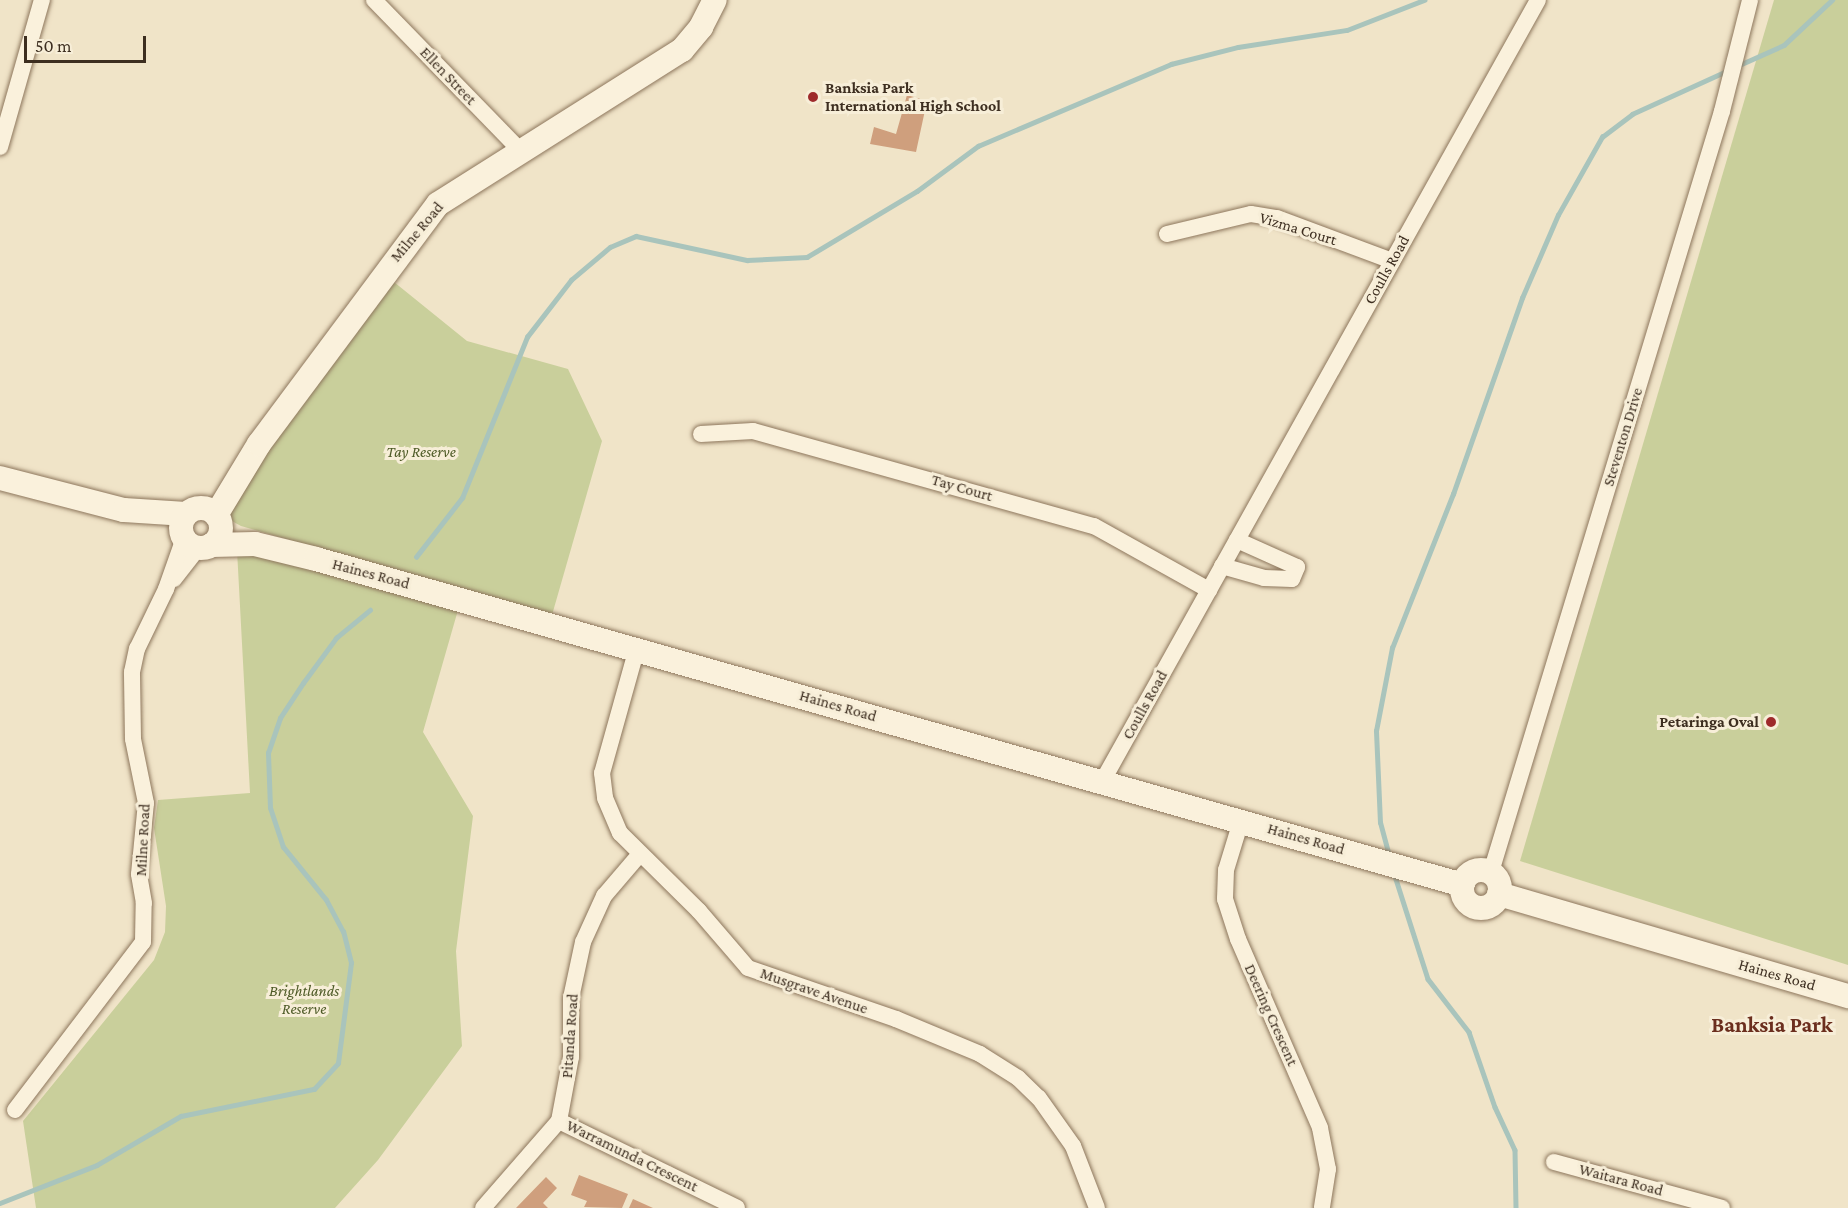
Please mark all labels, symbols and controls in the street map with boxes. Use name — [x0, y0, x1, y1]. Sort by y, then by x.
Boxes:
scale bar — [27, 24, 148, 62]
text: 50 m — [35, 36, 72, 56]
street label: Ellen Street — [416, 43, 480, 109]
place label: Banksia Park International High School — [825, 78, 1001, 116]
marker: Banksia Park International High School — [806, 90, 820, 104]
street label: Milne Road — [386, 198, 448, 266]
street label: Vizma Court — [1257, 208, 1339, 250]
street label: Coulls Road — [1360, 232, 1414, 308]
street label: Steventon Drive — [1599, 385, 1647, 489]
park label: Tay Reserve — [386, 442, 456, 462]
street label: Tay Court — [929, 470, 995, 506]
street label: Haines Road — [330, 554, 412, 594]
street label: Coulls Road — [1118, 667, 1172, 743]
street label: Haines Road — [797, 686, 879, 726]
place label: Petaringa Oval — [1659, 712, 1759, 732]
marker: Petaringa Oval — [1764, 715, 1778, 729]
street label: Milne Road — [132, 803, 154, 877]
street label: Haines Road — [1265, 819, 1347, 859]
street label: Haines Road — [1736, 955, 1818, 995]
street label: Deering Crescent — [1240, 961, 1302, 1069]
street label: Musgrave Avenue — [758, 964, 870, 1018]
park label: Brightlands Reserve — [269, 981, 339, 1019]
street label: Pitanda Road — [557, 993, 583, 1079]
district label: Banksia Park — [1711, 1012, 1833, 1038]
street label: Warramunda Crescent — [563, 1116, 701, 1196]
street label: Waitara Road — [1577, 1160, 1665, 1200]

